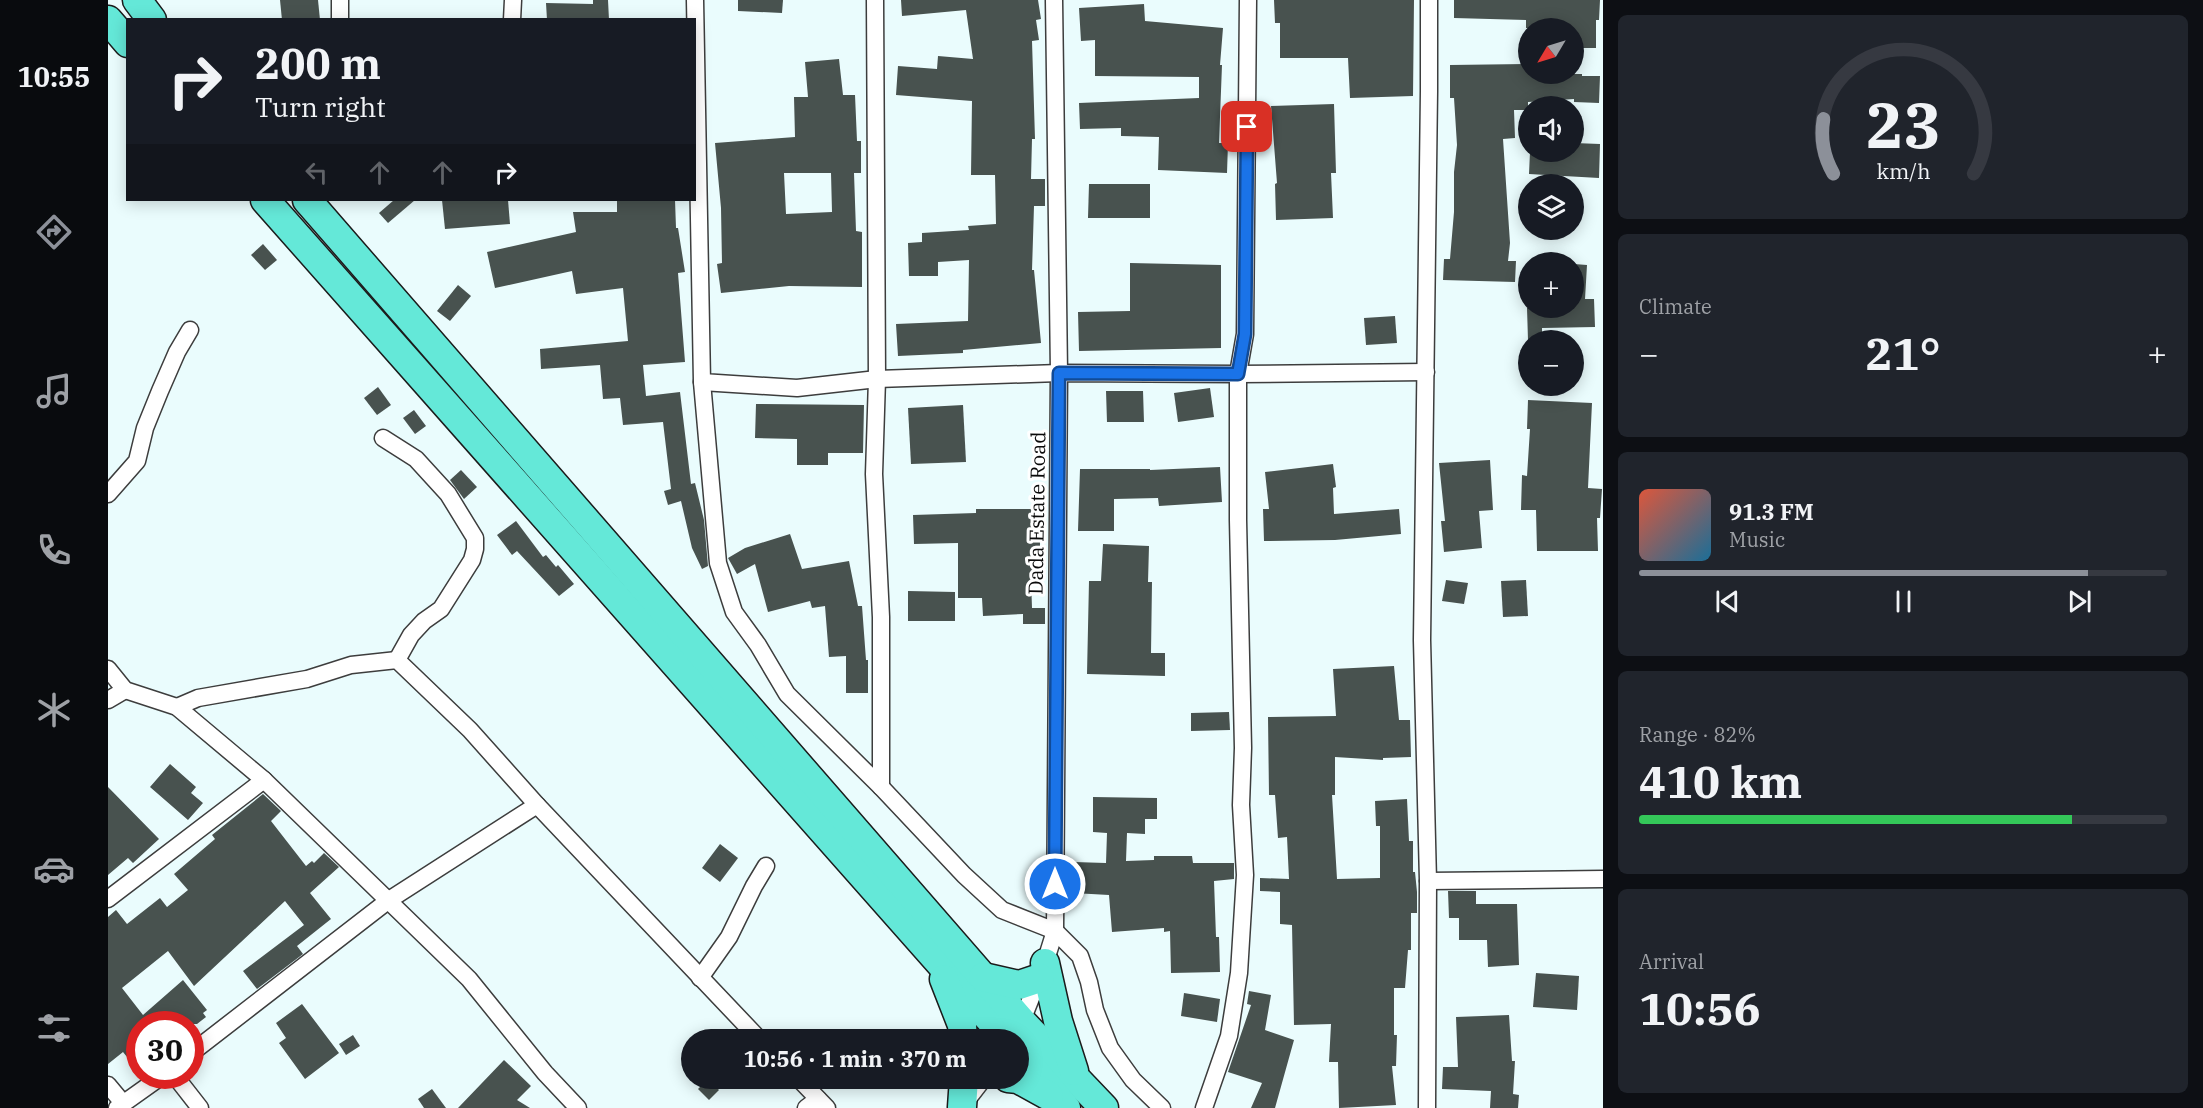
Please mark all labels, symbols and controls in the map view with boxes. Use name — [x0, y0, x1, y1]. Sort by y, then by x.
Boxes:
north arrow — [1518, 18, 1584, 84]
map controls — [1518, 18, 1584, 396]
text: 200 m — [255, 36, 381, 91]
icon: right — [156, 42, 234, 120]
text: 10:55 — [18, 59, 90, 94]
text: 23 — [1866, 84, 1940, 165]
text: Turn right — [255, 89, 386, 124]
button: sound — [1518, 96, 1584, 162]
pin — [1221, 101, 1272, 152]
icon: arrive — [1230, 110, 1263, 143]
icon: left — [300, 156, 333, 189]
icon: ahead — [363, 156, 396, 189]
icon: ahead — [426, 156, 459, 189]
icon: right — [489, 156, 522, 189]
text: km/h — [1876, 157, 1930, 185]
button: layers — [1518, 174, 1584, 240]
icon: directions — [33, 211, 75, 253]
button: + — [1518, 252, 1584, 318]
text: Climate — [1639, 293, 1712, 320]
text: 21° — [1865, 324, 1941, 382]
button: − — [1518, 330, 1584, 396]
text: − — [1639, 332, 1659, 375]
text: + — [2147, 332, 2167, 375]
icon: music — [33, 370, 75, 412]
street label: Dada Estate Road — [1022, 431, 1051, 595]
text: 91.3 FM — [1729, 497, 1814, 526]
text: Music — [1729, 526, 1785, 553]
icon: phone — [33, 529, 75, 571]
icon: previous — [1711, 585, 1744, 618]
icon: pause — [1887, 585, 1920, 618]
icon: next — [2063, 585, 2096, 618]
icon: climate — [33, 689, 75, 731]
text: Range · 82% — [1639, 721, 1756, 748]
text: 410 km — [1639, 752, 1802, 810]
icon: car — [33, 848, 75, 890]
position arrow — [1023, 852, 1087, 916]
text: Arrival — [1639, 948, 1704, 975]
text: 10:56 — [1639, 979, 1761, 1037]
icon: filters — [33, 1007, 75, 1049]
speed limit sign: 30 — [126, 1011, 204, 1089]
text: 10:56 · 1 min · 370 m — [743, 1044, 967, 1073]

